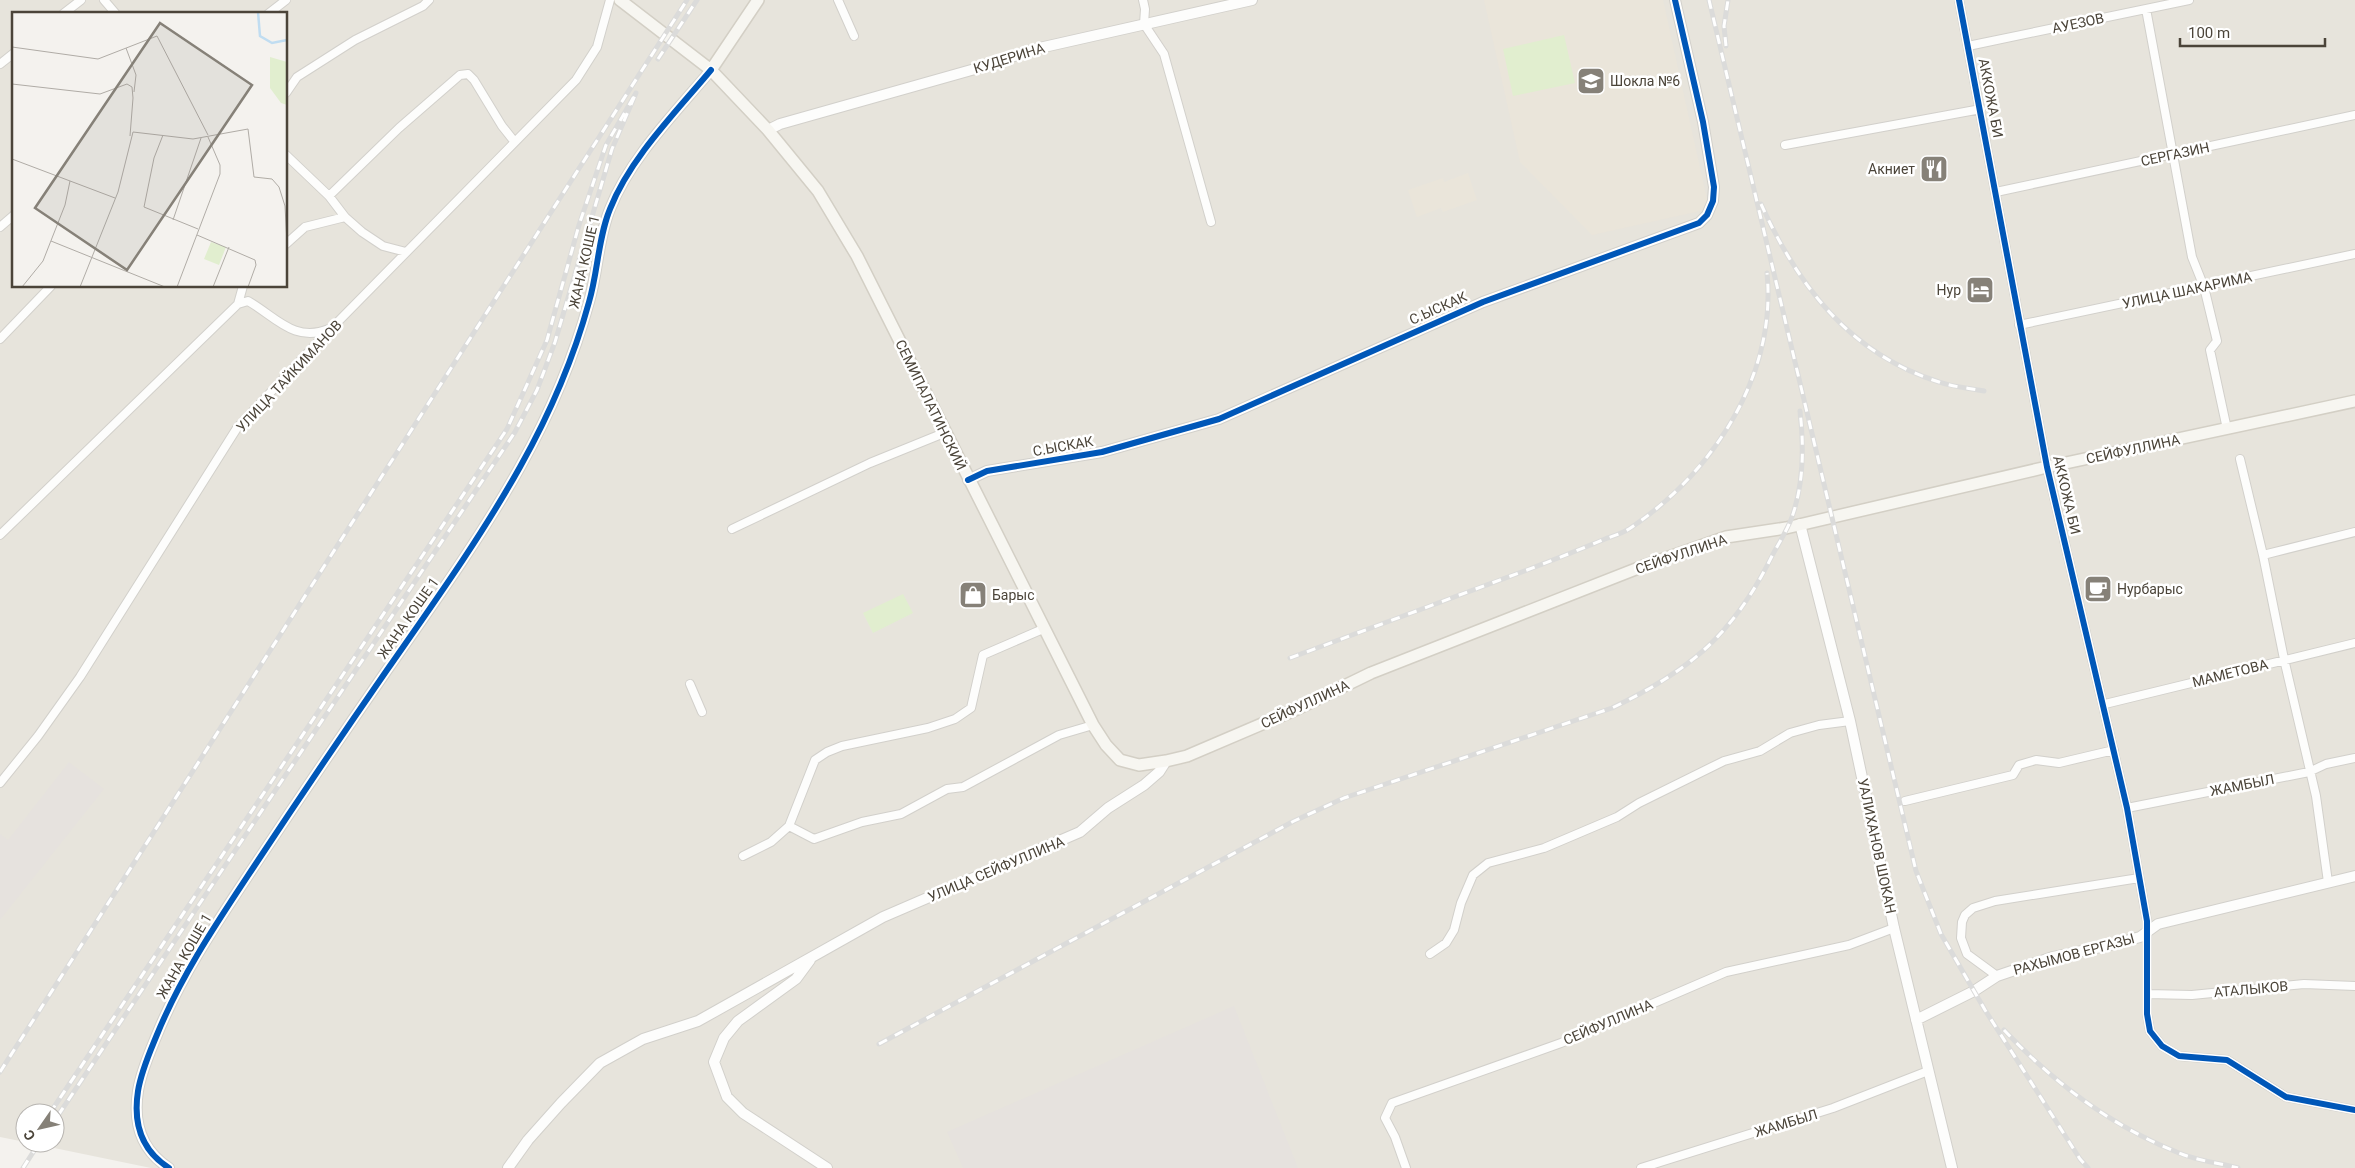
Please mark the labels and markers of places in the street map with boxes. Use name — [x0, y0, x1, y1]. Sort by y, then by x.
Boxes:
school or university icon: Шокла №6 — [1576, 66, 1606, 96]
place label: Шокла №6 — [1610, 73, 1680, 89]
restaurant icon: Акниет — [1919, 154, 1949, 184]
place label: Акниет — [1868, 161, 1915, 177]
hotel icon: Нур — [1965, 275, 1995, 305]
place label: Нур — [1937, 282, 1961, 298]
cafe icon: Нурбарыс — [2083, 574, 2113, 604]
shop icon: Барыс — [958, 580, 988, 610]
place label: Нурбарыс — [2117, 581, 2183, 597]
place label: Барыс — [992, 587, 1035, 603]

